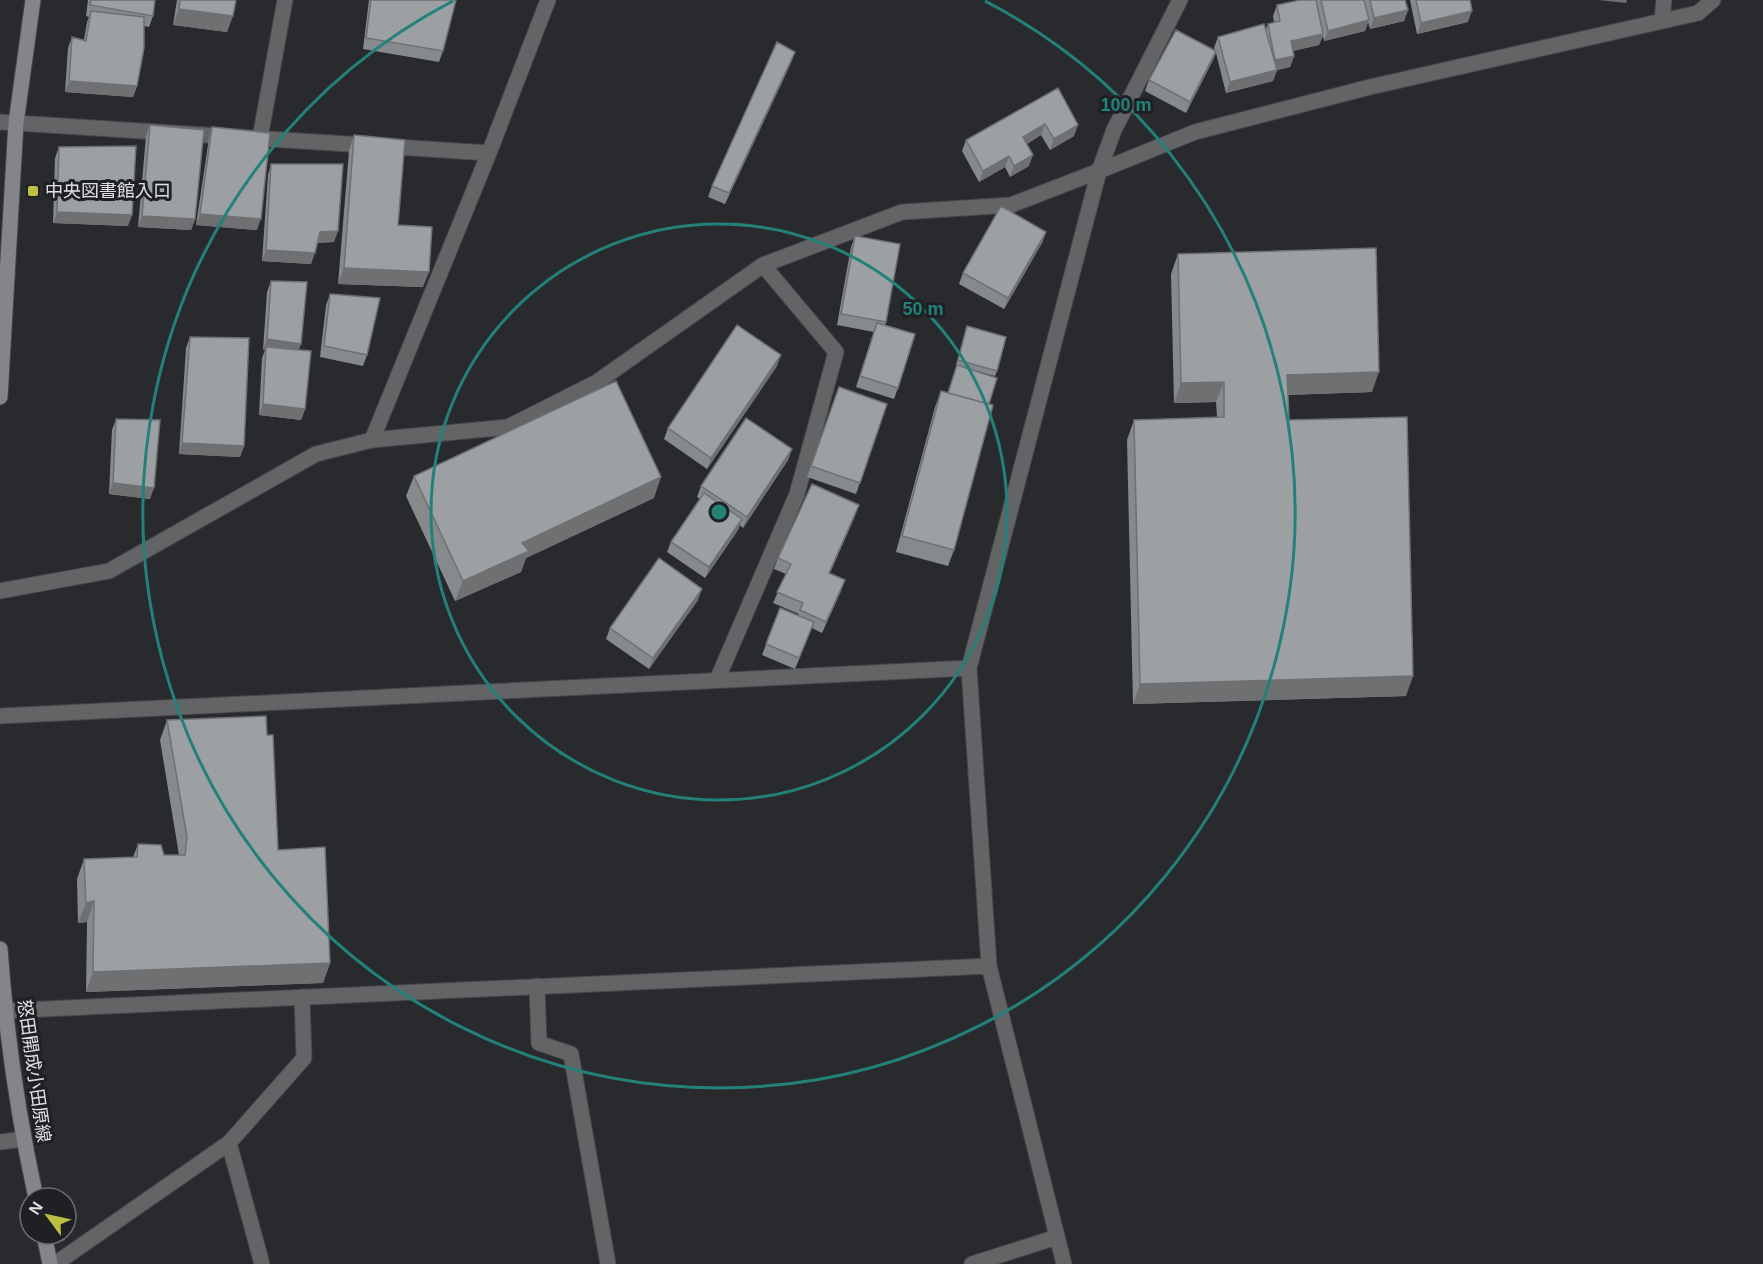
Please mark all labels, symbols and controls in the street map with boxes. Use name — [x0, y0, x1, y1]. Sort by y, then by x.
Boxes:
text: 100 m — [1100, 95, 1152, 115]
place label: 中央図書館入口 — [45, 181, 171, 201]
marker: 中央図書館入口 — [26, 184, 40, 198]
text: 50 m — [902, 299, 944, 319]
centre of rings — [709, 502, 729, 522]
street label: 怒田開成小田原線 — [14, 998, 54, 1144]
north arrow — [18, 1186, 78, 1246]
text: N — [26, 1199, 46, 1218]

